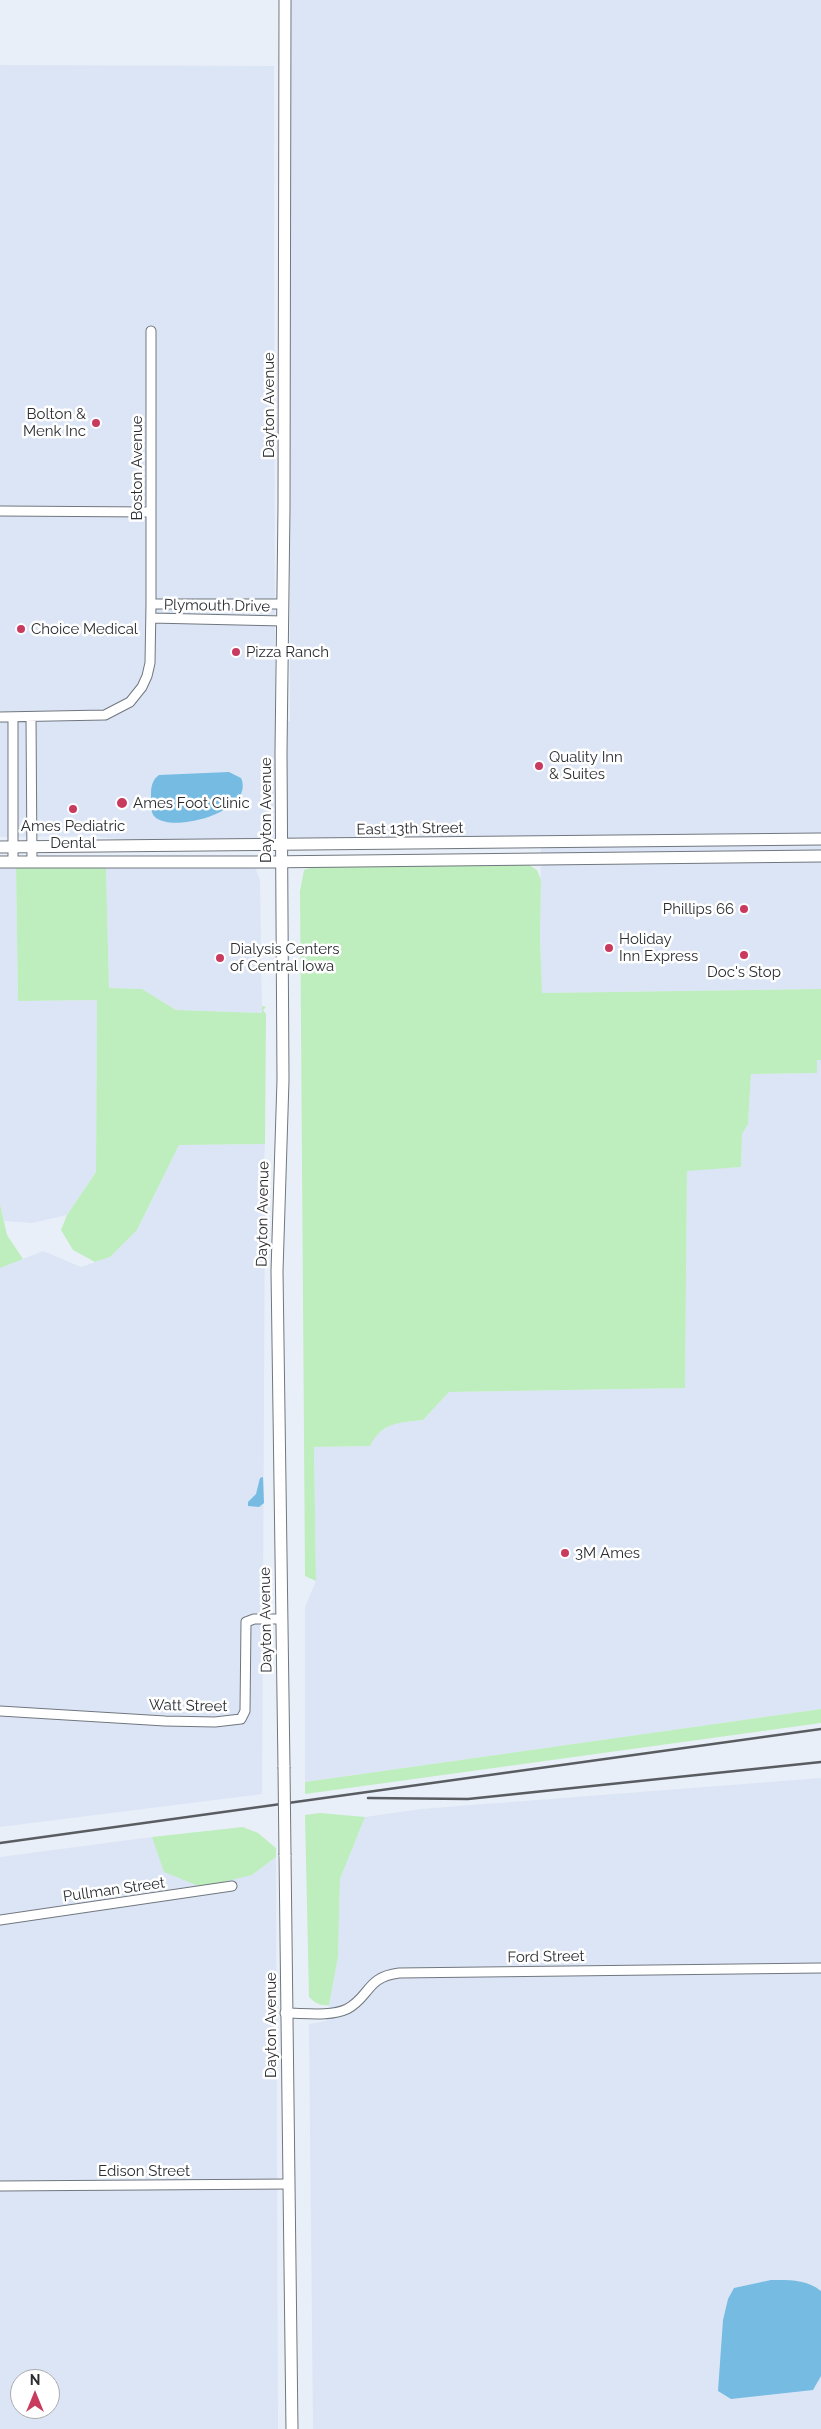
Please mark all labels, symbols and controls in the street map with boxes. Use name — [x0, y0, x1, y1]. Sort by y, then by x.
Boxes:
street label: Dayton Avenue — [260, 352, 278, 458]
place label: Bolton & Menk Inc — [23, 405, 86, 440]
street label: Boston Avenue — [128, 415, 146, 521]
marker: Bolton & Menk Inc — [90, 417, 102, 429]
street label: Plymouth Drive — [164, 596, 270, 616]
place label: Choice Medical — [31, 620, 138, 638]
marker: Choice Medical — [15, 623, 27, 635]
place label: Pizza Ranch — [246, 643, 329, 661]
marker: Pizza Ranch — [230, 646, 242, 658]
place label: Quality Inn & Suites — [549, 748, 623, 783]
street label: Dayton Avenue — [257, 757, 275, 863]
marker: Quality Inn & Suites — [533, 760, 545, 772]
place label: Ames Foot Clinic — [133, 794, 250, 812]
marker: Ames Foot Clinic — [115, 796, 129, 810]
marker: Ames Pediatric Dental — [67, 803, 79, 815]
place label: Ames Pediatric Dental — [21, 817, 125, 852]
street label: East 13th Street — [356, 819, 464, 839]
place label: Phillips 66 — [663, 900, 734, 918]
marker: Phillips 66 — [738, 903, 750, 915]
place label: Holiday Inn Express — [619, 930, 698, 965]
place label: Dialysis Centers of Central Iowa — [230, 940, 339, 975]
marker: Holiday Inn Express — [603, 942, 615, 954]
marker: Doc's Stop — [738, 949, 750, 961]
marker: Dialysis Centers of Central Iowa — [214, 952, 226, 964]
place label: Doc's Stop — [707, 963, 781, 981]
street label: Dayton Avenue — [253, 1161, 273, 1267]
place label: 3M Ames — [575, 1544, 640, 1562]
marker: 3M Ames — [559, 1547, 571, 1559]
street label: Dayton Avenue — [256, 1567, 276, 1673]
street label: Watt Street — [149, 1696, 227, 1716]
street label: Pullman Street — [62, 1874, 166, 1906]
street label: Ford Street — [507, 1947, 585, 1967]
street label: Dayton Avenue — [262, 1972, 280, 2078]
street label: Edison Street — [98, 2162, 190, 2180]
north arrow — [10, 2369, 60, 2419]
text: N — [30, 2372, 40, 2388]

